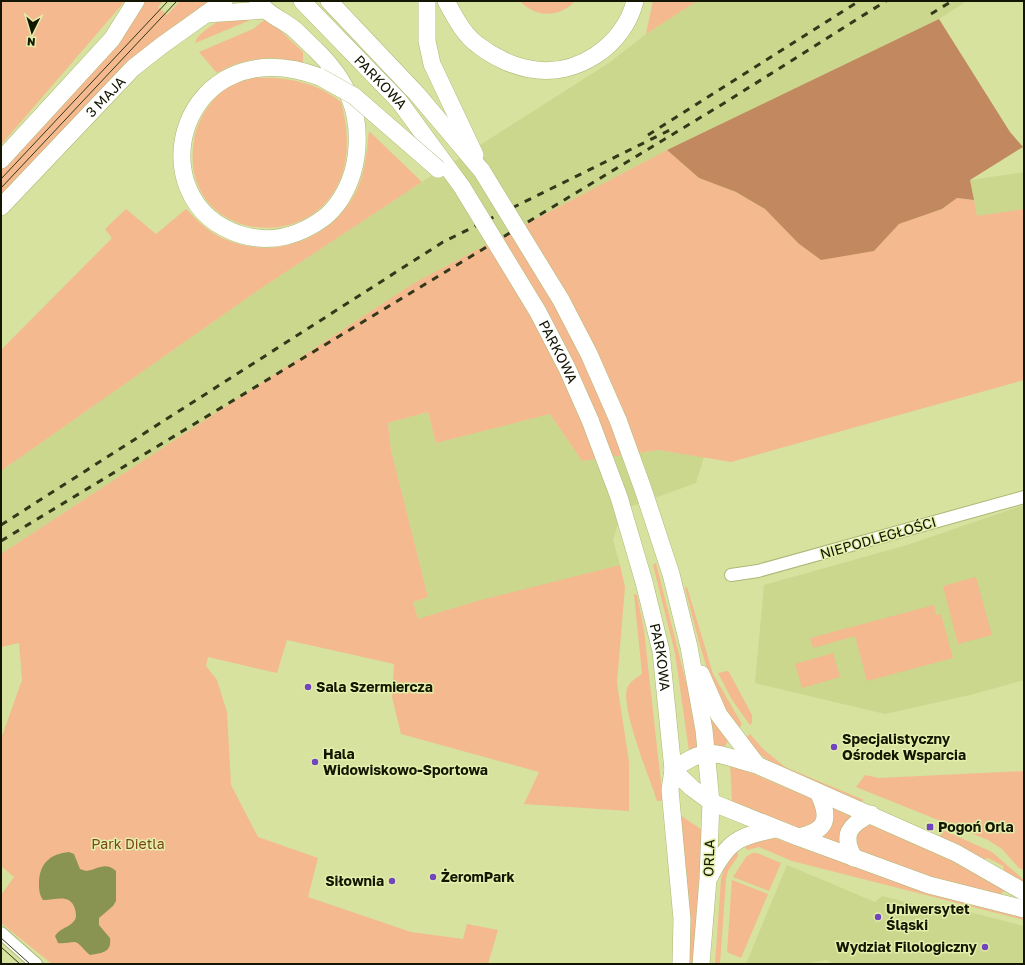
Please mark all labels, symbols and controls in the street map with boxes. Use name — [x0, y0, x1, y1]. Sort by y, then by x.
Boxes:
north arrow — [12, 12, 52, 52]
text: N — [26, 36, 36, 49]
street label: PARKOWA — [351, 51, 411, 113]
street label: 3 MAJA — [82, 72, 129, 120]
street label: PARKOWA — [536, 317, 582, 386]
street label: NIEPODLEGŁOŚCI — [818, 513, 938, 562]
street label: PARKOWA — [646, 621, 674, 693]
place label: Sala Szermiercza — [316, 678, 433, 695]
marker: Sala Szermiercza — [303, 682, 313, 692]
place label: Specjalistyczny Ośrodek Wsparcia — [842, 730, 966, 763]
marker: Specjalistyczny Ośrodek Wsparcia — [829, 742, 839, 752]
place label: Hala Widowiskowo-Sportowa — [323, 745, 488, 778]
marker: Hala Widowiskowo-Sportowa — [310, 757, 320, 767]
place label: Pogoń Orla — [938, 818, 1014, 835]
marker: Pogoń Orla — [925, 822, 935, 832]
park label: Park Dietla — [91, 835, 165, 852]
street label: ORLA — [699, 838, 718, 877]
place label: ŻeromPark — [441, 868, 515, 885]
place label: Siłownia — [325, 872, 384, 889]
marker: ŻeromPark — [428, 872, 438, 882]
marker: Siłownia — [387, 876, 397, 886]
place label: Uniwersytet Śląski — [886, 900, 970, 933]
marker: Uniwersytet Śląski — [873, 912, 883, 922]
place label: Wydział Filologiczny — [836, 938, 978, 955]
marker: Wydział Filologiczny — [980, 942, 990, 952]

